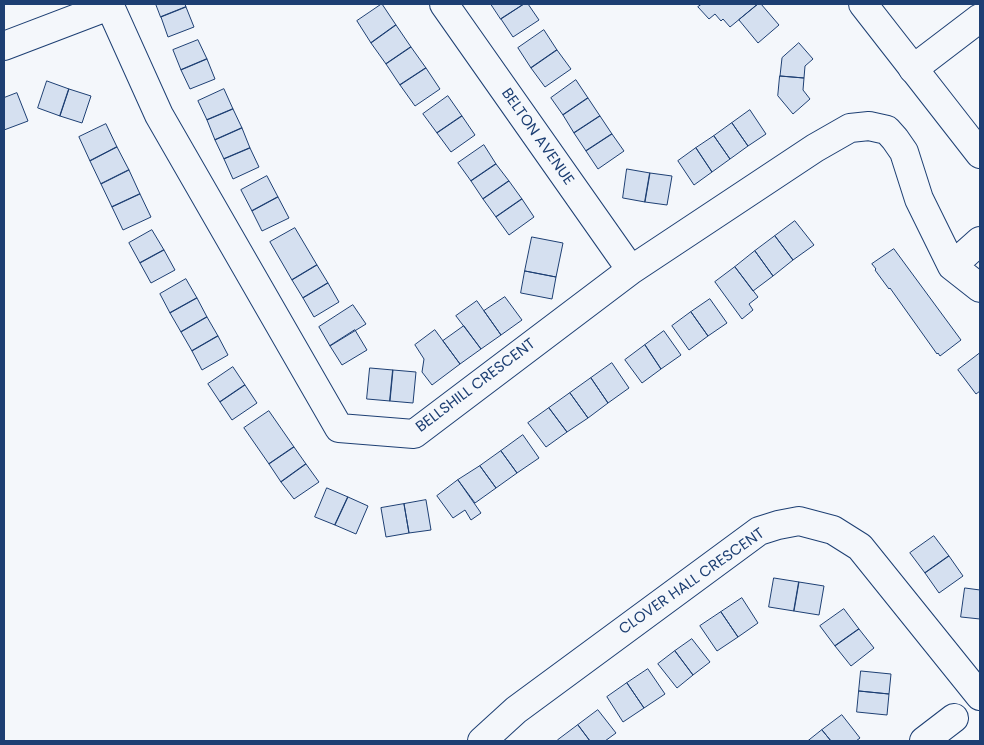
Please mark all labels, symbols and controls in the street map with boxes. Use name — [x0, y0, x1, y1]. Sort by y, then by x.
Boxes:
street label: BELTON AVENUE — [497, 85, 577, 189]
street label: BELLSHILL CRESCENT — [413, 335, 539, 437]
street label: CLOVER HALL CRESCENT — [616, 525, 768, 639]

